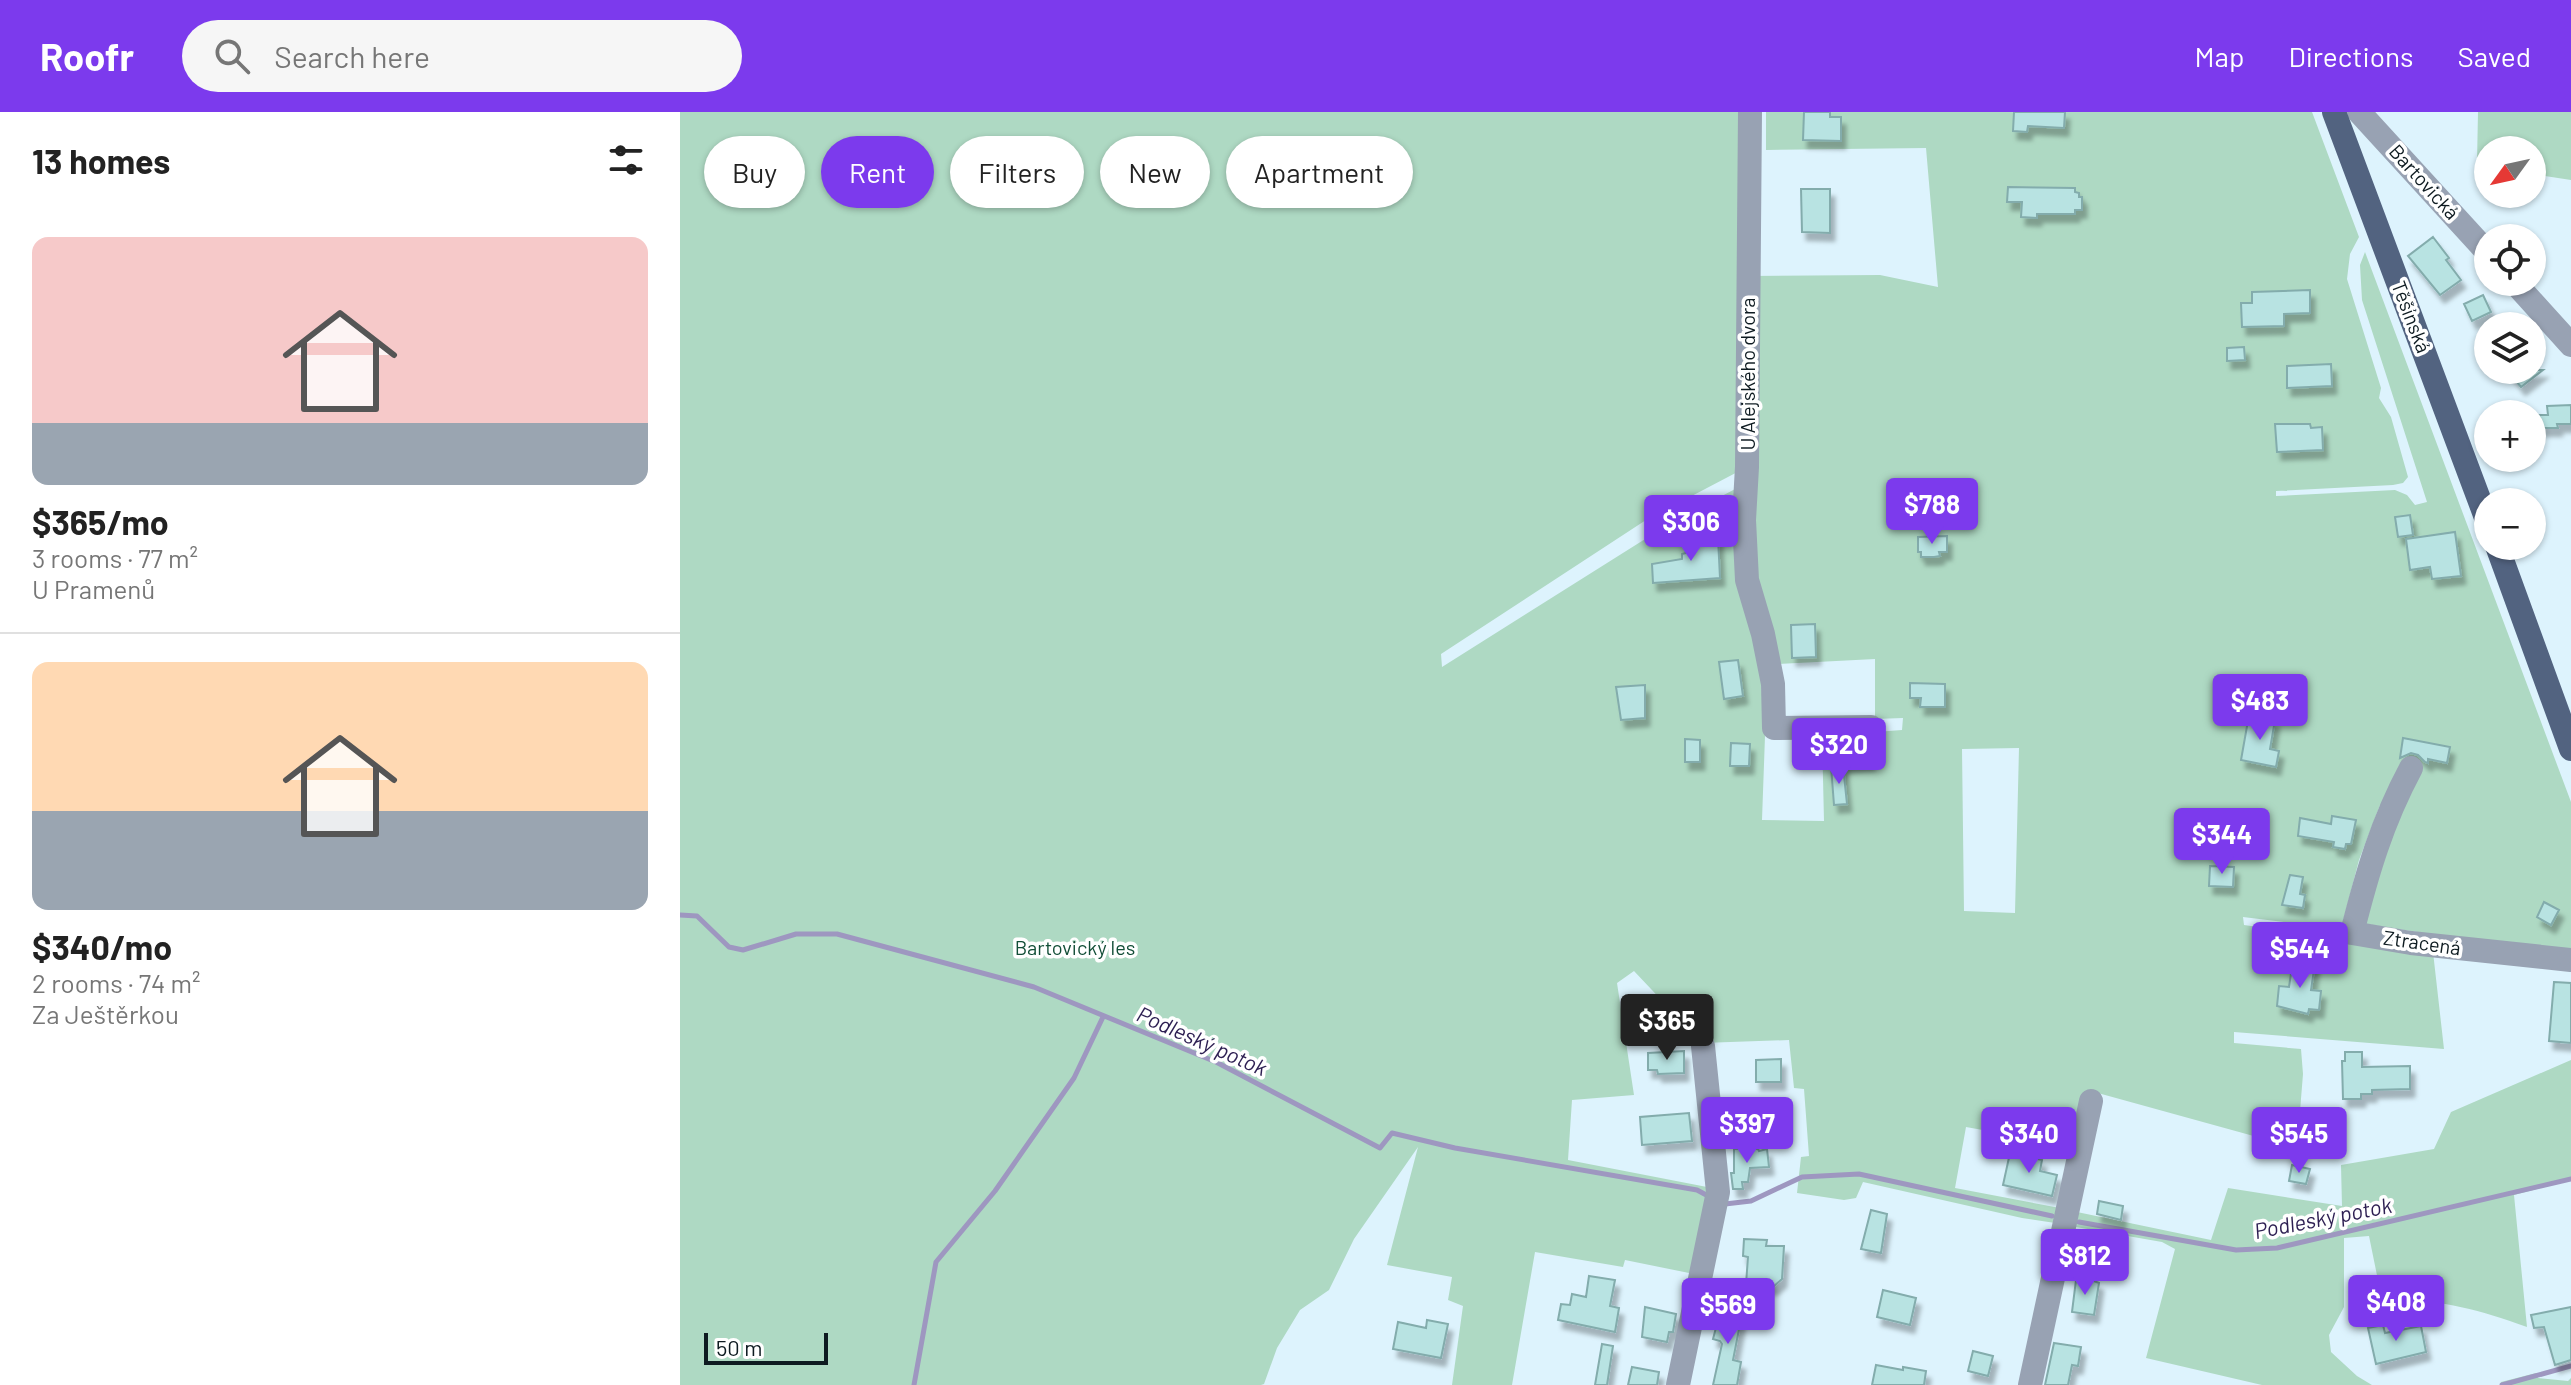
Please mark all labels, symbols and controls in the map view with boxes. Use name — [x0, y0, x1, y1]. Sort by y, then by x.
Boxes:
search box — [182, 20, 742, 92]
text: Roofr — [40, 33, 134, 79]
icon: search — [210, 34, 254, 78]
text: Search here — [274, 38, 430, 74]
text: Map — [2195, 39, 2244, 73]
text: Directions — [2288, 39, 2414, 73]
text: Saved — [2458, 39, 2531, 73]
chip: Buy — [704, 136, 805, 208]
chip: Rent — [821, 136, 934, 208]
chip: Filters — [950, 136, 1084, 208]
chip: New — [1100, 136, 1210, 208]
chip: Apartment — [1226, 136, 1413, 208]
north arrow — [2474, 136, 2546, 208]
map controls — [2474, 136, 2546, 560]
icon: filters — [604, 138, 648, 182]
street label: Bartovická — [2385, 139, 2465, 224]
text: 13 homes — [32, 140, 170, 181]
button: locate — [2474, 224, 2546, 296]
street label: Těšínská — [2387, 277, 2437, 356]
icon: home — [268, 289, 412, 433]
street label: U Alejského dvora — [1735, 297, 1759, 451]
button: layers — [2474, 312, 2546, 384]
button: + — [2474, 400, 2546, 472]
pin: $788 — [1885, 478, 1979, 546]
text: $788 — [1904, 488, 1960, 519]
button: − — [2474, 488, 2546, 560]
pin: $306 — [1644, 495, 1738, 563]
text: $365/mo — [32, 501, 169, 542]
text: $306 — [1662, 505, 1720, 536]
text: 3 rooms · 77 m² — [32, 542, 198, 573]
text: U Pramenů — [32, 573, 155, 604]
pin: $483 — [2213, 674, 2307, 742]
text: $483 — [2231, 684, 2289, 715]
icon: home — [268, 714, 412, 858]
pin: $320 — [1792, 718, 1886, 786]
text: $320 — [1810, 728, 1868, 759]
pin: $344 — [2175, 808, 2269, 876]
text: $344 — [2192, 818, 2252, 849]
pin: $544 — [2253, 922, 2347, 990]
street label: Ztracená — [2382, 925, 2462, 959]
text: $340/mo — [32, 926, 172, 967]
text: $544 — [2270, 932, 2330, 963]
park label: Bartovický les — [1015, 935, 1135, 959]
text: 2 rooms · 74 m² — [32, 967, 200, 998]
pin: $365 — [1620, 994, 1714, 1062]
text: Za Ještěrkou — [32, 998, 179, 1029]
water label: Podleský potok — [1133, 1000, 1272, 1080]
text: $365 — [1639, 1004, 1695, 1035]
pin: $397 — [1700, 1097, 1794, 1165]
text: $397 — [1719, 1107, 1775, 1138]
pin: $340 — [1982, 1107, 2076, 1175]
pin: $545 — [2252, 1107, 2346, 1175]
text: $340 — [1999, 1117, 2059, 1148]
text: $545 — [2270, 1117, 2328, 1148]
water label: Podleský potok — [2252, 1191, 2394, 1243]
pin: $812 — [2038, 1229, 2132, 1297]
text: $812 — [2059, 1239, 2111, 1270]
pin: $408 — [2349, 1275, 2443, 1343]
pin: $569 — [1681, 1278, 1775, 1346]
text: $408 — [2366, 1285, 2426, 1316]
text: $569 — [1700, 1288, 1756, 1319]
scale bar — [704, 1329, 828, 1365]
text: 50 m — [716, 1334, 762, 1360]

